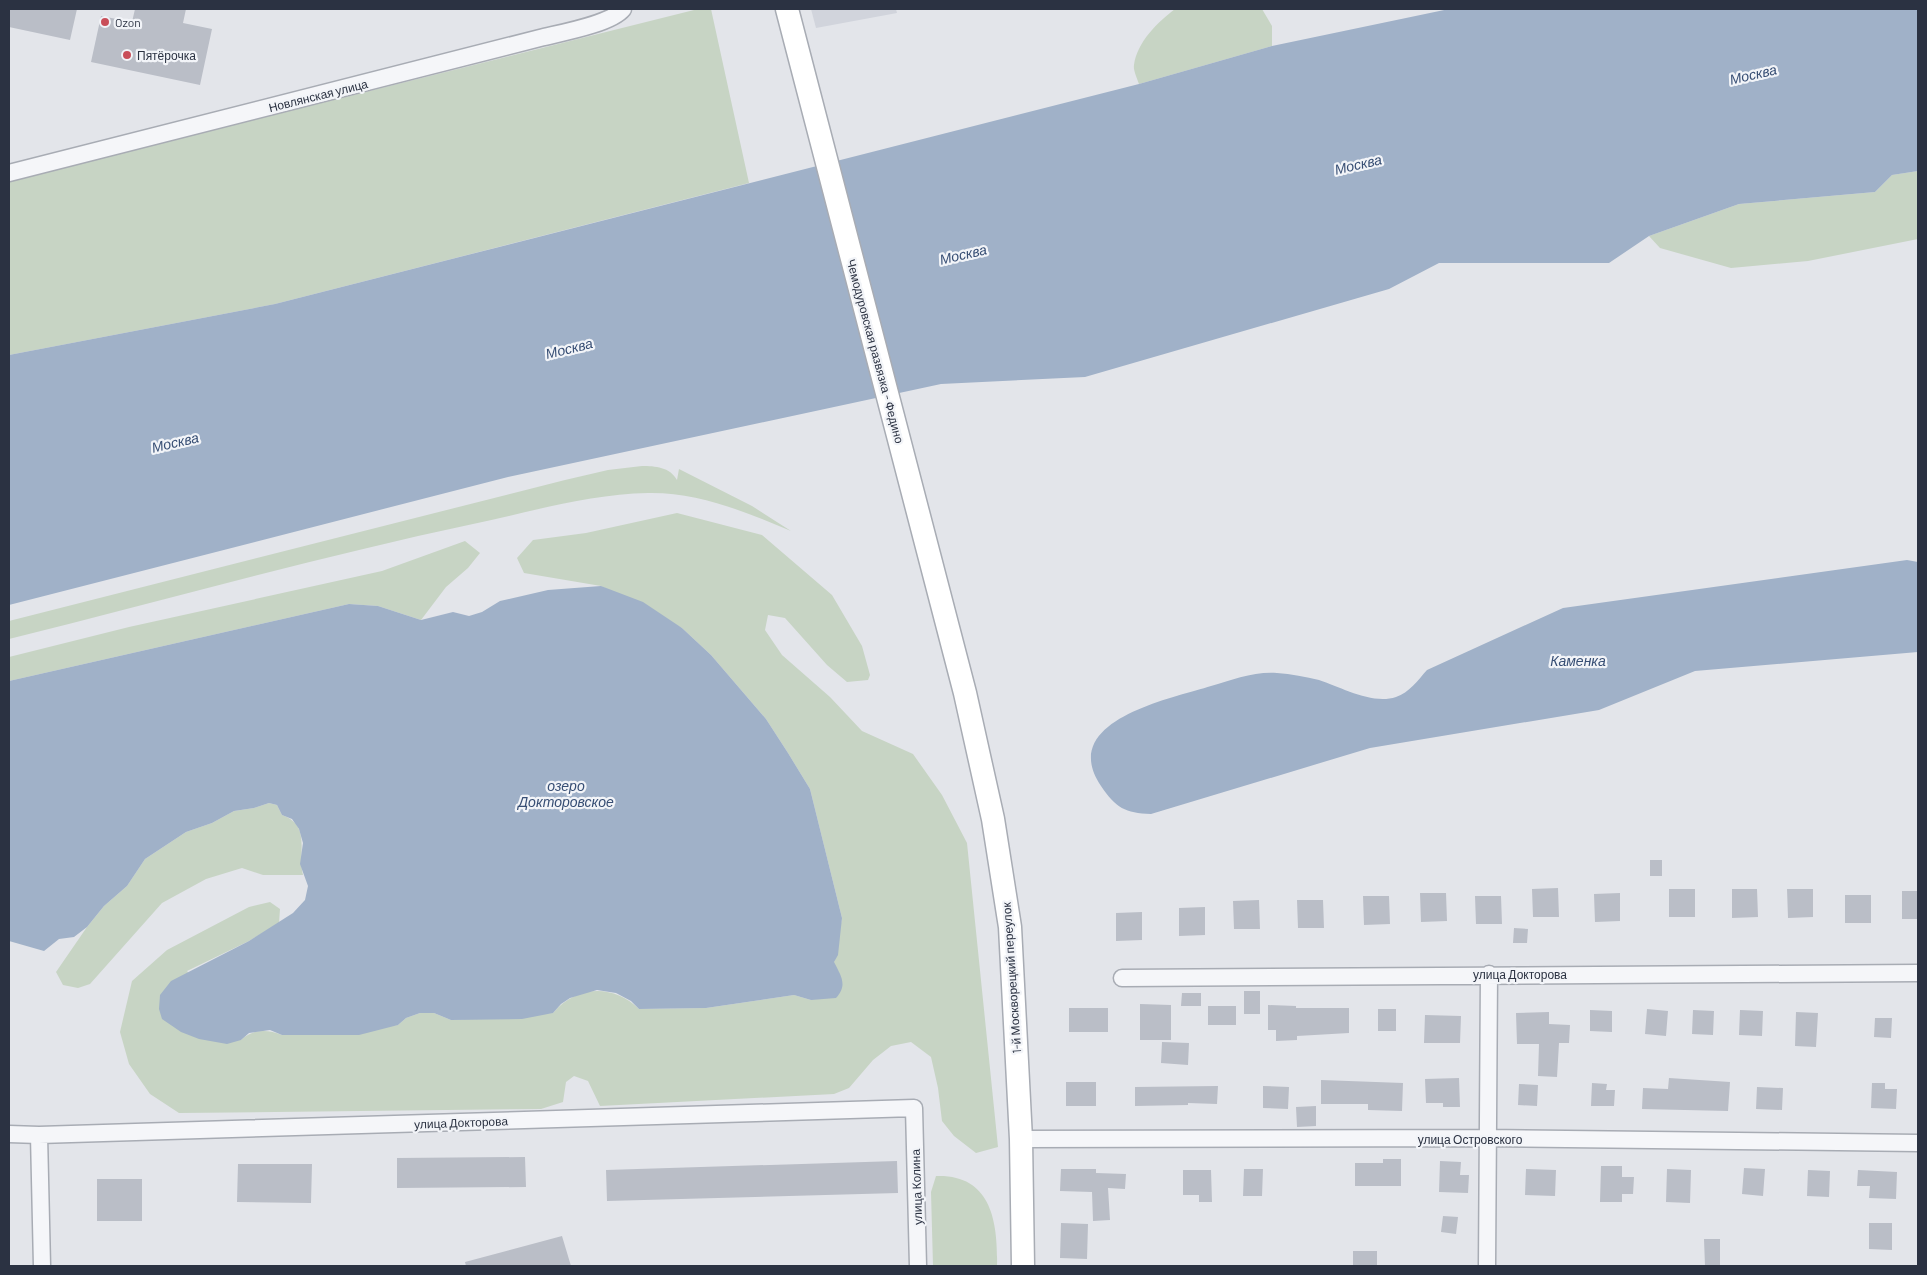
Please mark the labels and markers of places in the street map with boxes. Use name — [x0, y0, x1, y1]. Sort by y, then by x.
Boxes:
place label: Ozon — [115, 15, 141, 29]
marker: Ozon — [99, 16, 111, 28]
place label: Пятёрочка — [137, 48, 196, 63]
marker: Пятёрочка — [121, 49, 133, 61]

